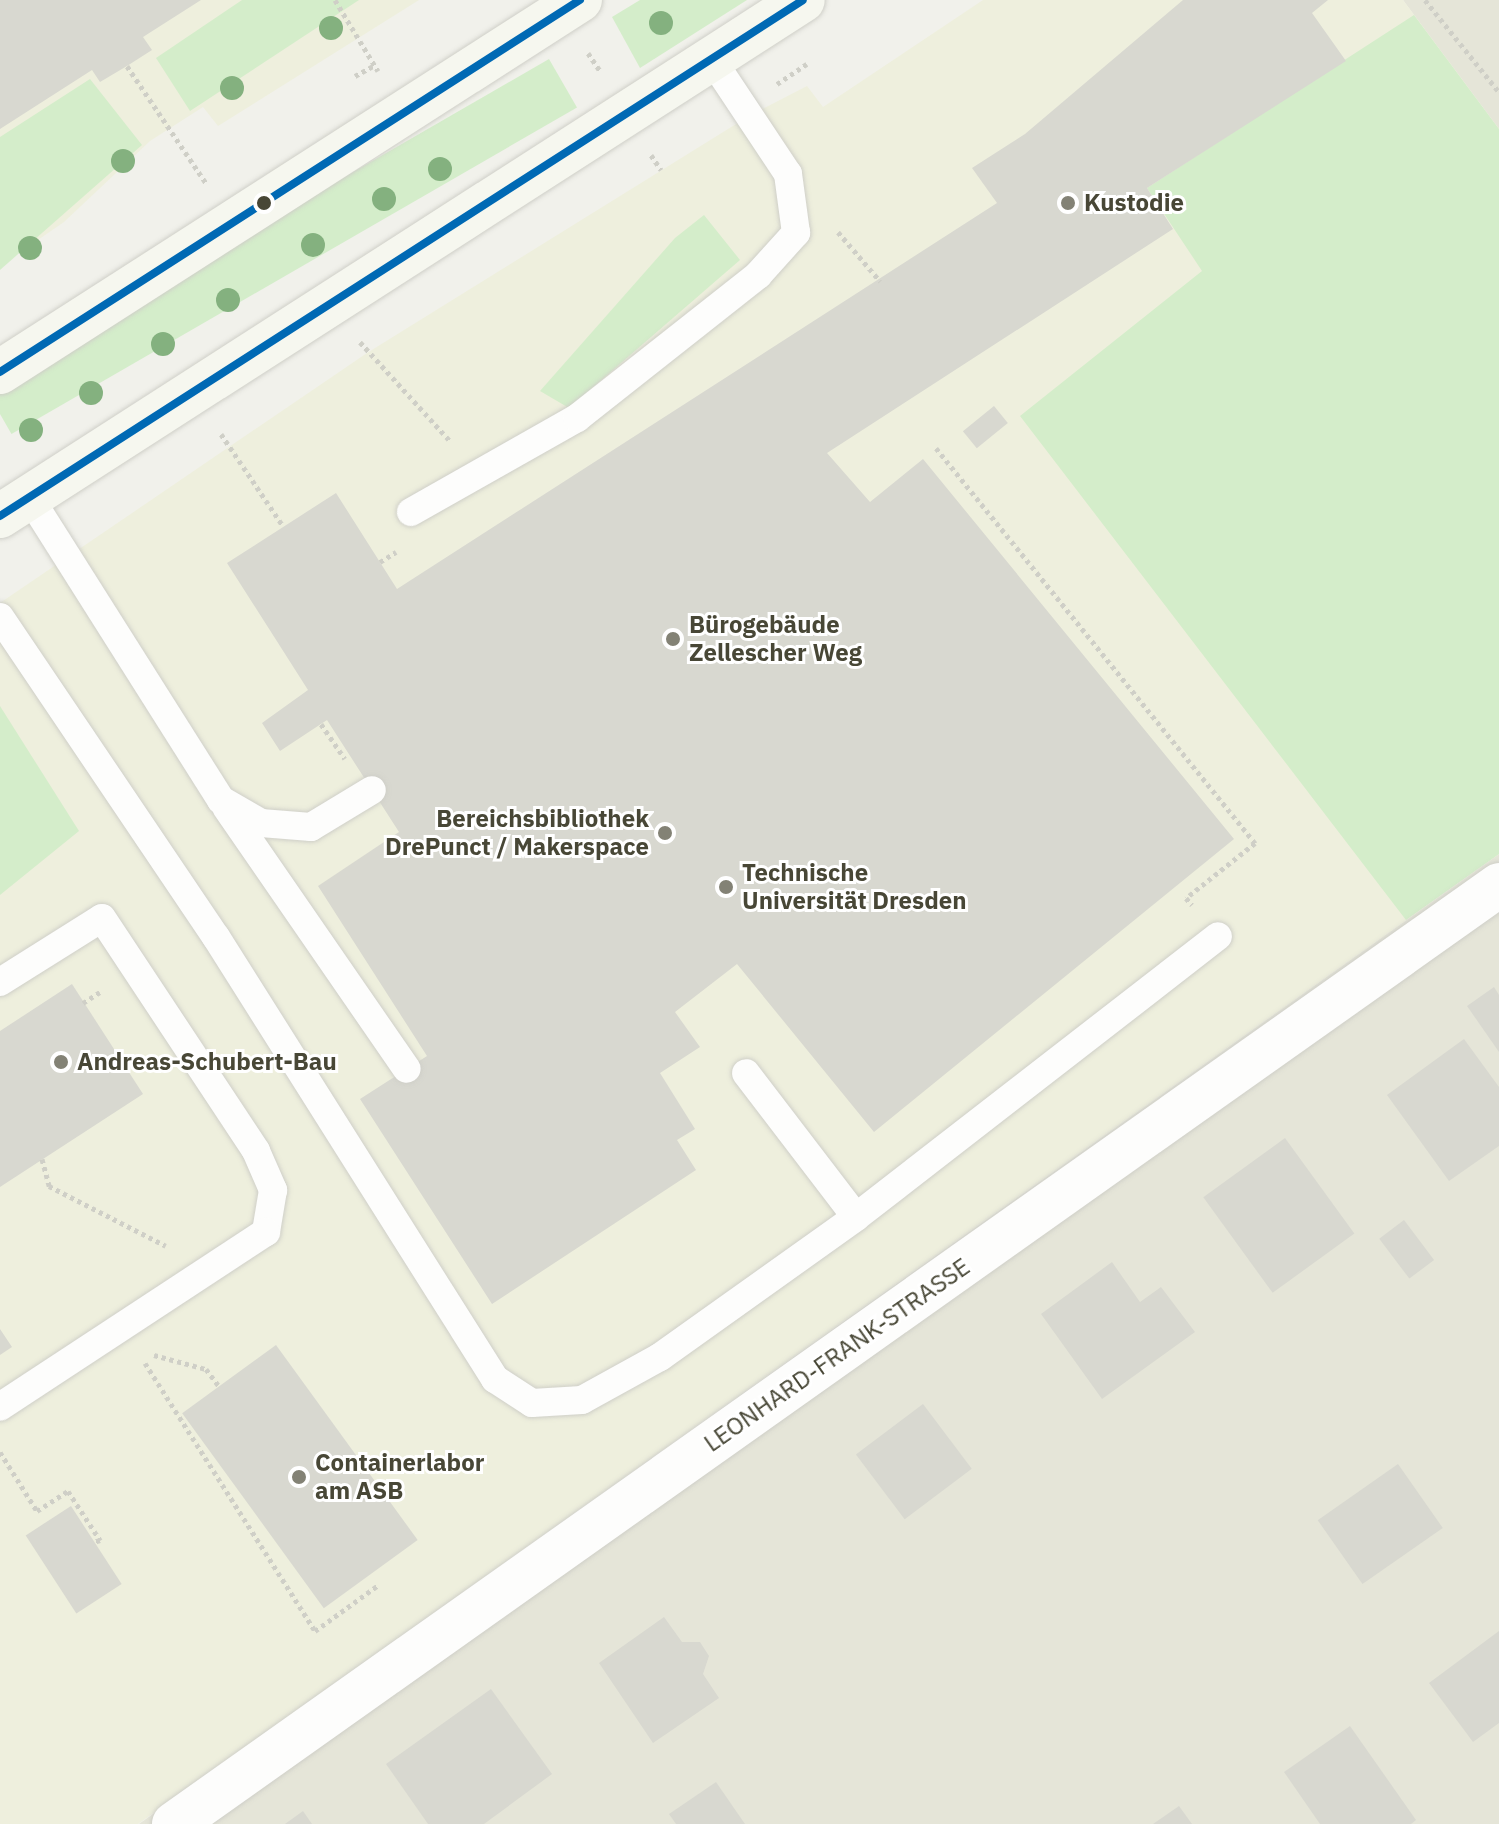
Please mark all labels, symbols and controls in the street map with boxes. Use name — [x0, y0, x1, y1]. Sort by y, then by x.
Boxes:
place label: Kustodie — [1084, 189, 1184, 217]
marker: Kustodie — [1059, 194, 1077, 212]
unlabelled marker — [256, 195, 272, 211]
place label: Bürogebäude Zellescher Weg — [689, 611, 862, 667]
marker: Bürogebäude Zellescher Weg — [664, 630, 682, 648]
place label: Bereichsbibliothek DrePunct / Makerspace — [385, 805, 649, 861]
marker: Bereichsbibliothek DrePunct / Makerspace — [656, 824, 674, 842]
place label: Technische Universität Dresden — [742, 859, 967, 915]
marker: Technische Universität Dresden — [717, 878, 735, 896]
place label: Andreas-Schubert-Bau — [77, 1048, 337, 1076]
marker: Andreas-Schubert-Bau — [52, 1053, 70, 1071]
street label: LEONHARD-FRANK-STRASSE — [699, 1252, 975, 1458]
place label: Containerlabor am ASB — [315, 1449, 484, 1505]
marker: Containerlabor am ASB — [290, 1468, 308, 1486]

